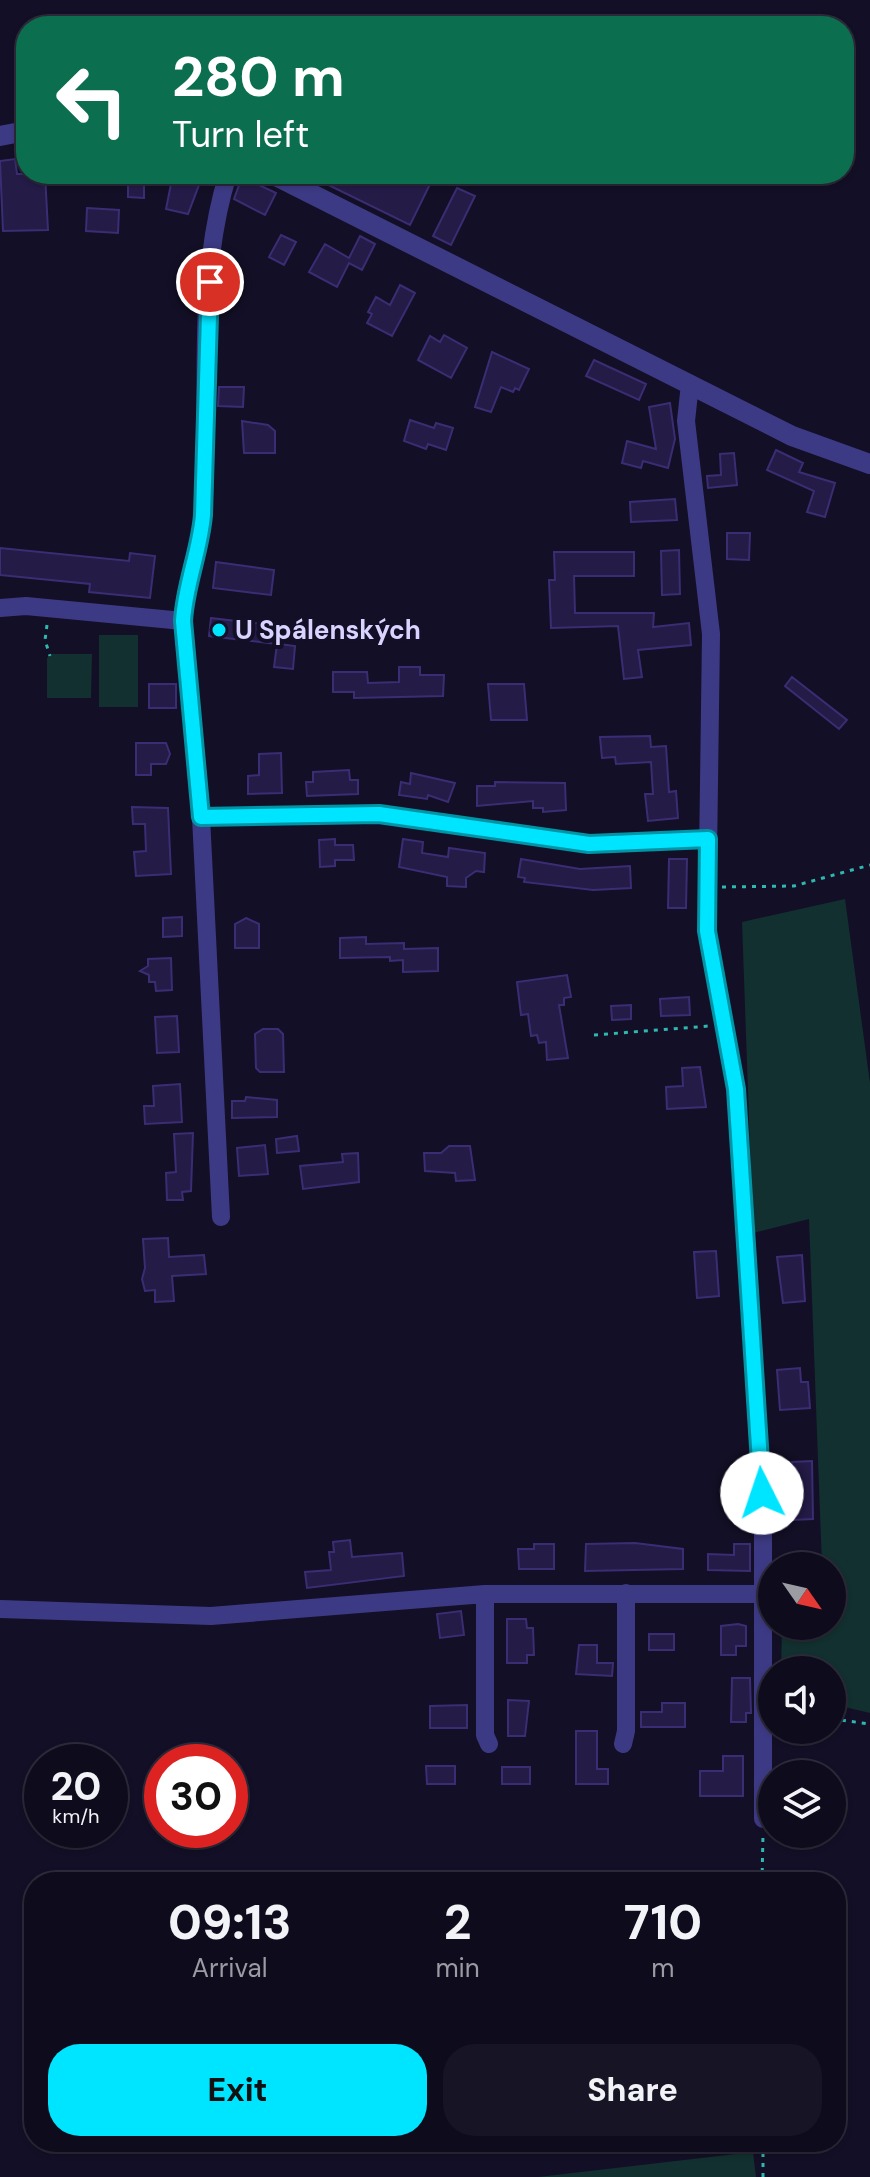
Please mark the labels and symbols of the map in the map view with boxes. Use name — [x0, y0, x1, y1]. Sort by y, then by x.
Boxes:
pin — [176, 248, 244, 316]
place label: U Spálenských — [235, 613, 421, 647]
marker: U Spálenských — [210, 621, 228, 639]
position arrow — [720, 1451, 804, 1535]
north arrow — [758, 1552, 846, 1640]
speed limit sign: 30 — [144, 1744, 248, 1848]

